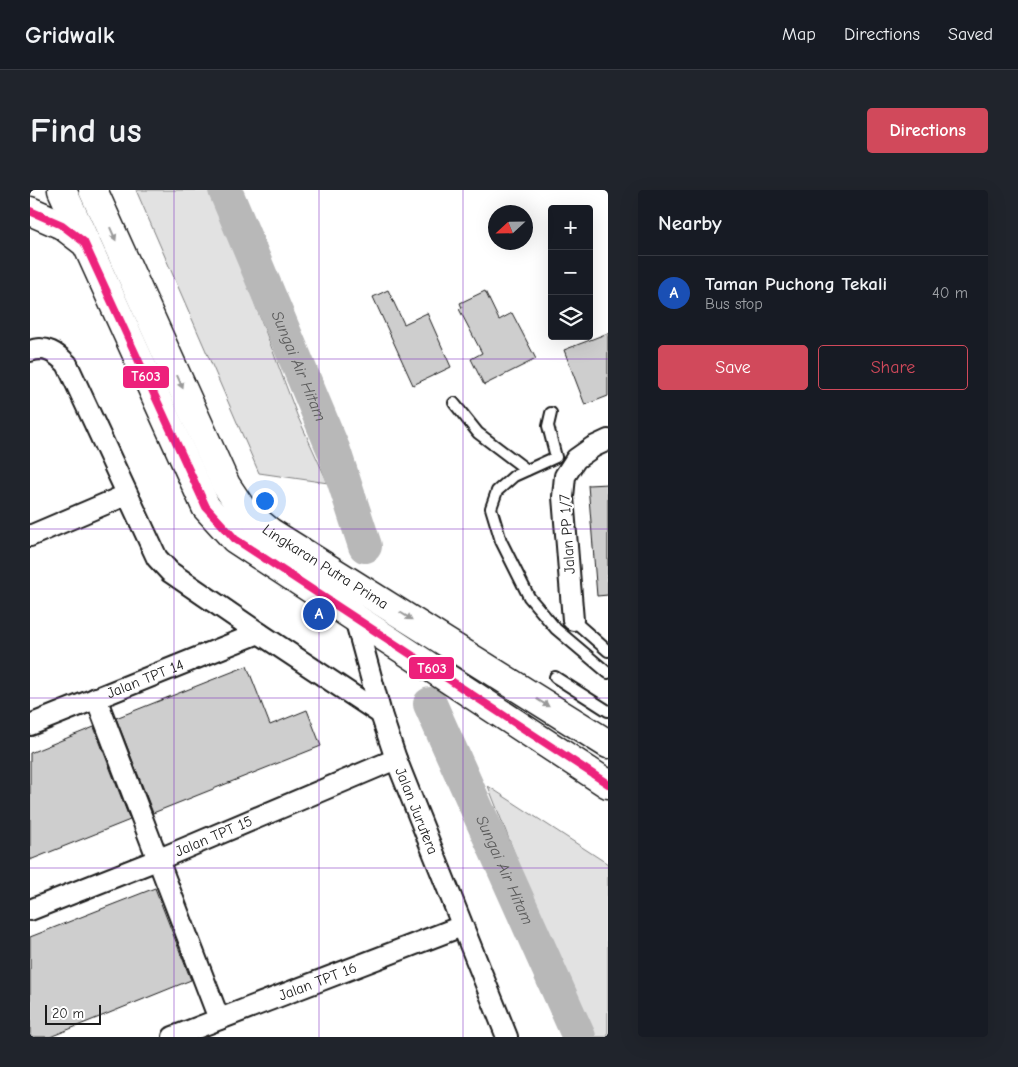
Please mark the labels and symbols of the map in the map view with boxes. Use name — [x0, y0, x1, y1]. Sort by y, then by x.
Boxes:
north arrow — [488, 205, 533, 250]
one-way arrow — [109, 227, 117, 241]
water label: Sungai Air Hitam — [268, 308, 330, 424]
line badge: T603 — [122, 365, 170, 389]
text: T603 — [131, 368, 161, 385]
one-way arrow — [176, 375, 184, 389]
your location — [252, 488, 278, 514]
street label: Jalan PP 1/7 — [555, 493, 579, 575]
street label: Lingkaran Putra Prima — [259, 520, 392, 613]
pin: A — [303, 595, 335, 633]
one-way arrow — [399, 612, 412, 621]
street label: Jalan TPT 14 — [104, 655, 186, 702]
line badge: T603 — [408, 656, 455, 680]
text: T603 — [417, 660, 447, 677]
one-way arrow — [537, 698, 550, 708]
street label: Jalan Jurutera — [391, 765, 442, 857]
street label: Jalan TPT 15 — [172, 812, 255, 860]
water label: Sungai Air Hitam — [472, 813, 537, 928]
street label: Jalan TPT 16 — [276, 958, 359, 1005]
scale bar — [45, 1002, 101, 1025]

